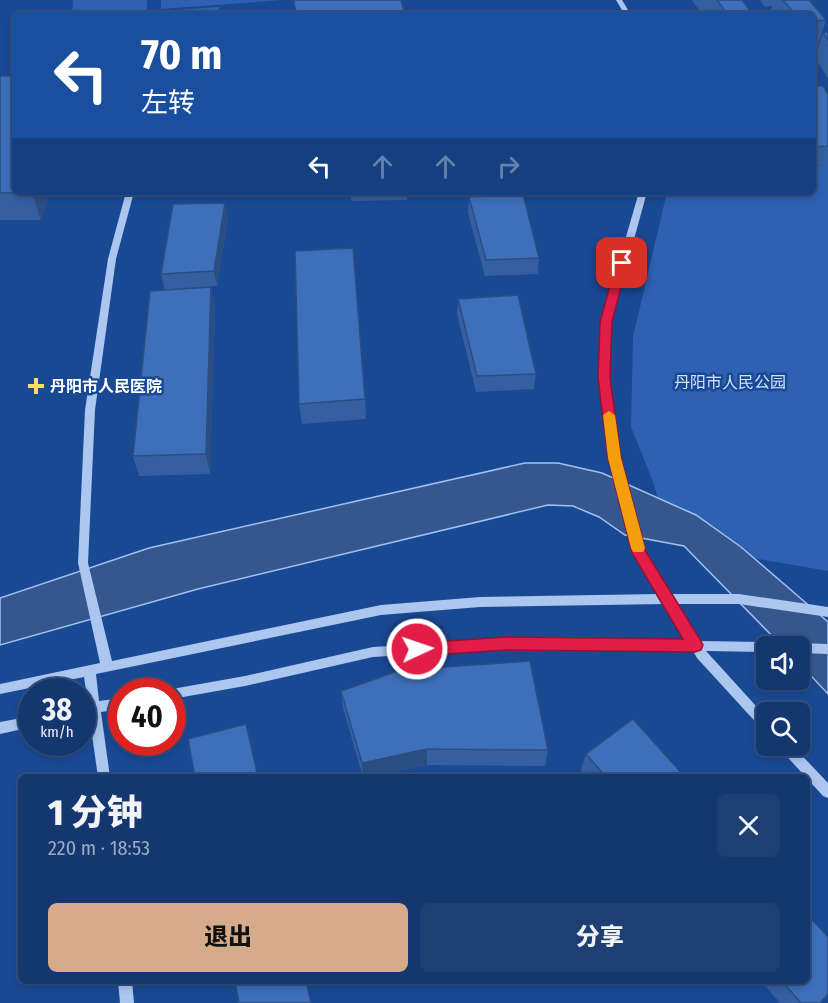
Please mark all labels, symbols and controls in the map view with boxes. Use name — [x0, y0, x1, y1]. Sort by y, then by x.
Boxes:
text: 70 m — [141, 30, 222, 80]
icon: left — [42, 36, 120, 114]
text: 左转 — [141, 87, 195, 119]
icon: left — [303, 150, 336, 183]
icon: ahead — [366, 150, 399, 183]
icon: ahead — [429, 150, 462, 183]
icon: right — [492, 150, 525, 183]
pin — [596, 237, 647, 288]
icon: arrive — [605, 246, 638, 279]
park label: 丹阳市人民公园 — [674, 373, 786, 392]
marker: 丹阳市人民医院 — [27, 377, 45, 395]
place label: 丹阳市人民医院 — [50, 377, 162, 396]
position arrow — [385, 617, 449, 681]
map controls — [756, 636, 810, 756]
button: sound — [756, 636, 810, 690]
speed limit sign: 40 — [108, 678, 186, 756]
text: 38 — [42, 692, 72, 728]
button: search — [756, 702, 810, 756]
text: km/h — [40, 723, 74, 741]
text: 1 分钟 — [48, 791, 143, 835]
button: close — [717, 794, 780, 857]
text: 220 m · 18:53 — [48, 836, 150, 860]
button: 退出 — [48, 903, 408, 972]
button: 分享 — [420, 903, 780, 972]

